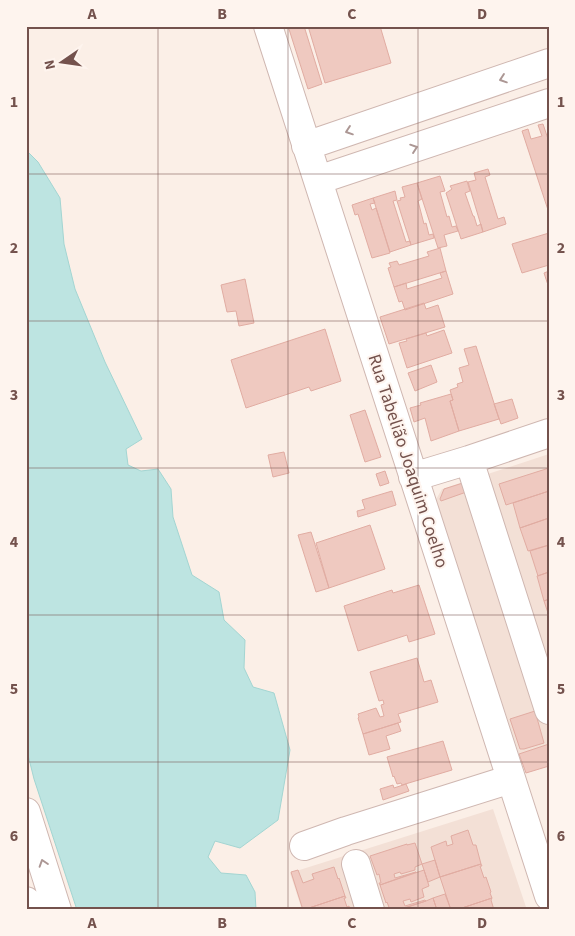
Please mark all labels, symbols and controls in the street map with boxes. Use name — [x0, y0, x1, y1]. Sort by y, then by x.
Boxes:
text: A — [86, 3, 97, 25]
text: B — [217, 3, 227, 25]
text: C — [347, 3, 357, 25]
text: D — [477, 3, 487, 25]
north arrow — [38, 38, 88, 88]
text: N — [40, 58, 61, 71]
one-way arrow — [499, 73, 507, 83]
text: 1 — [10, 91, 18, 113]
text: 1 — [557, 91, 565, 113]
one-way arrow — [345, 125, 354, 135]
one-way arrow — [410, 144, 418, 154]
text: 2 — [10, 237, 18, 259]
text: 2 — [557, 237, 565, 259]
street label: Rua Tabelião Joaquim Coelho — [362, 351, 454, 571]
text: 3 — [10, 384, 18, 406]
text: 3 — [557, 384, 565, 406]
text: 4 — [10, 531, 19, 553]
text: 4 — [557, 531, 566, 553]
text: 5 — [10, 678, 18, 700]
text: 5 — [557, 678, 565, 700]
text: 6 — [10, 825, 18, 847]
text: 6 — [557, 825, 565, 847]
one-way arrow — [38, 860, 48, 868]
text: A — [86, 912, 97, 934]
text: B — [217, 912, 227, 934]
text: C — [347, 912, 357, 934]
text: D — [477, 912, 487, 934]

